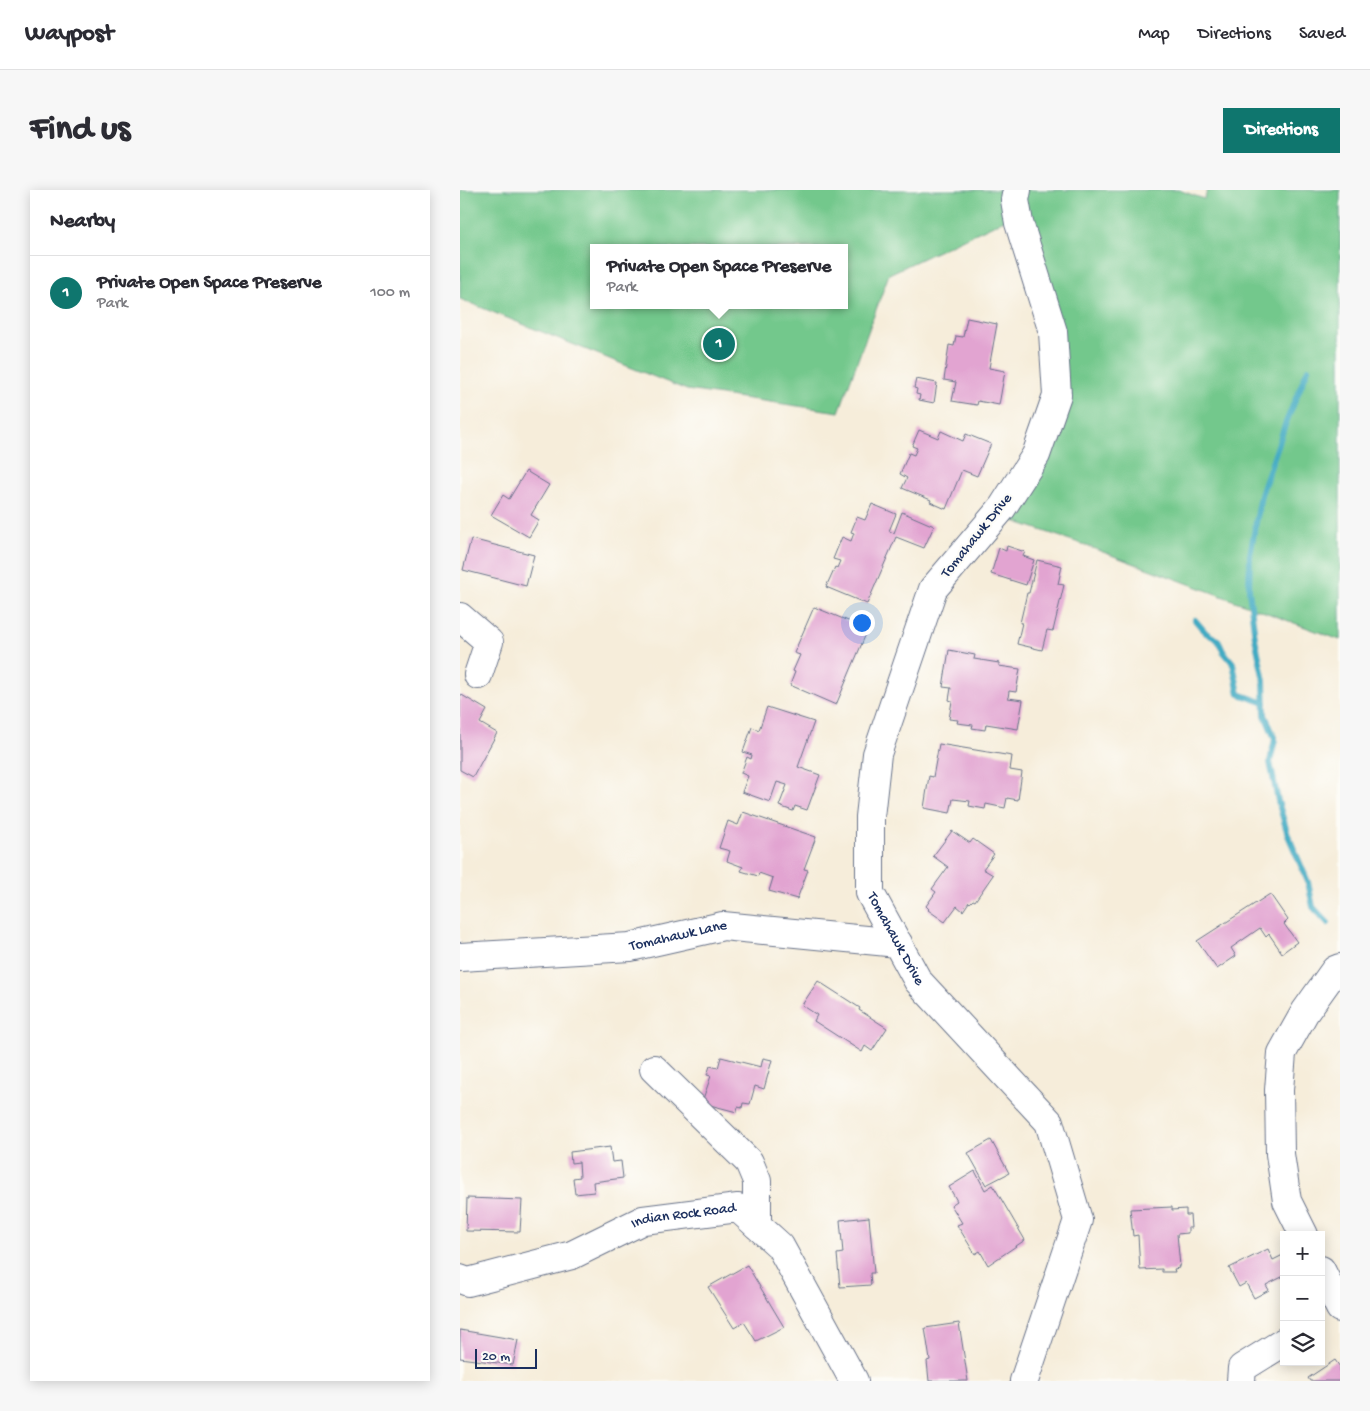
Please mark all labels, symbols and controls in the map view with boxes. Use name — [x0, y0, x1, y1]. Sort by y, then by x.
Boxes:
text: Waypost — [25, 20, 113, 49]
text: Map — [1138, 24, 1170, 45]
text: Directions — [1198, 24, 1271, 45]
text: Saved — [1299, 24, 1345, 45]
button: Directions — [1223, 108, 1340, 153]
text: Find us — [30, 110, 130, 151]
text: Nearby — [50, 210, 115, 235]
popup — [590, 244, 848, 309]
text: Private Open Space Preserve — [607, 256, 831, 279]
text: Private Open Space Preserve — [97, 272, 322, 295]
text: Park — [607, 279, 637, 298]
text: 1 — [63, 284, 69, 303]
text: 100 m — [370, 284, 410, 303]
text: Park — [97, 295, 128, 314]
pin: 1 — [703, 325, 735, 363]
street label: Tomahawk Drive — [937, 490, 1017, 583]
your location — [849, 610, 875, 636]
street label: Tomahawk Drive — [862, 889, 928, 990]
street label: Tomahawk Lane — [627, 917, 728, 956]
street label: Indian Rock Road — [628, 1199, 738, 1233]
map controls — [1280, 1231, 1325, 1366]
button: + — [1280, 1231, 1325, 1276]
button: − — [1280, 1276, 1325, 1321]
button: layers — [1280, 1321, 1325, 1366]
scale bar — [475, 1346, 538, 1369]
text: 20 m — [482, 1349, 510, 1366]

